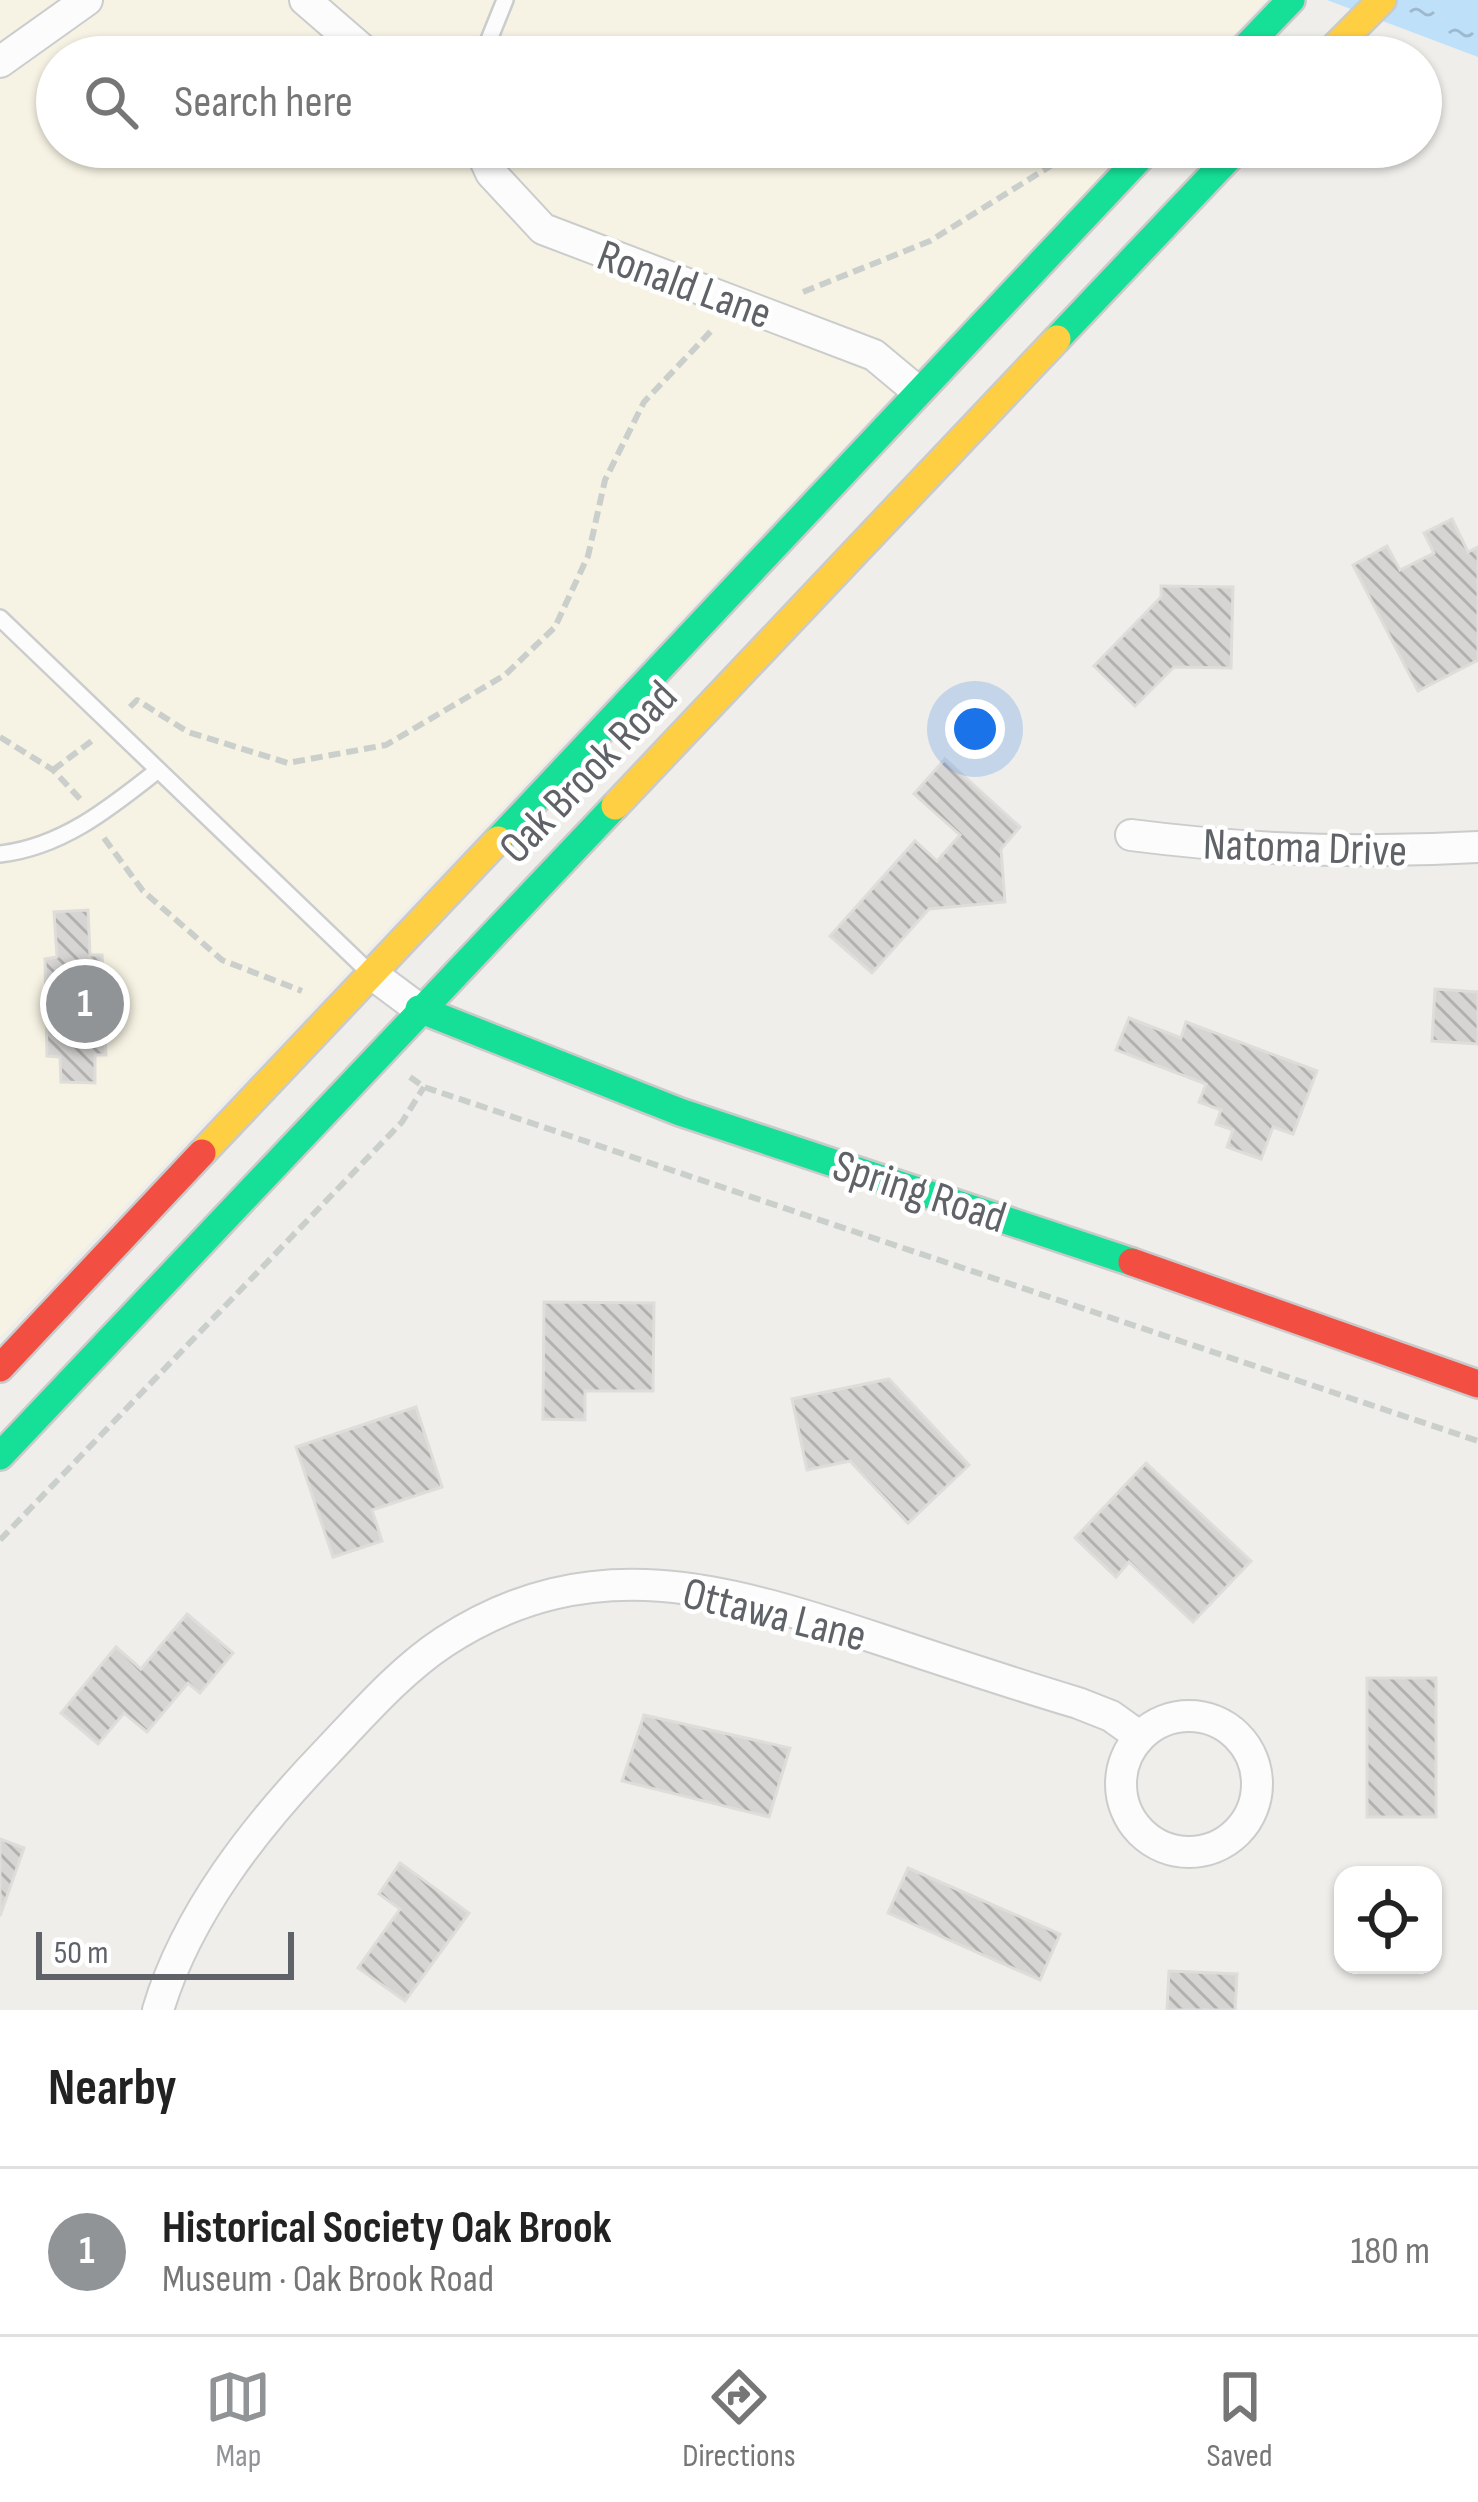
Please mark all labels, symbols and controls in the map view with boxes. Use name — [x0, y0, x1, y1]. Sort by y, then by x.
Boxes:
search box — [36, 36, 1442, 168]
icon: search — [78, 69, 144, 135]
text: Search here — [174, 75, 353, 130]
street label: Ronald Lane — [590, 229, 779, 342]
street label: Oak Brook Road — [488, 670, 689, 875]
your location — [945, 699, 1005, 759]
street label: Natoma Drive — [1202, 817, 1408, 880]
pin: 1 — [46, 959, 124, 1049]
street label: Spring Road — [826, 1139, 1013, 1246]
street label: Ottawa Lane — [677, 1566, 872, 1665]
map controls — [1334, 1866, 1442, 1974]
button: locate — [1334, 1866, 1442, 1974]
scale bar — [36, 1926, 294, 1979]
text: 50 m — [54, 1933, 108, 1973]
text: Nearby — [48, 2058, 177, 2119]
text: Historical Society Oak Brook — [162, 2201, 612, 2256]
text: 1 — [79, 2228, 95, 2275]
text: 180 m — [1351, 2228, 1430, 2275]
text: Museum · Oak Brook Road — [162, 2256, 494, 2303]
tab: Map — [205, 2364, 271, 2476]
tab: Directions — [682, 2364, 796, 2476]
tab: Saved — [1206, 2364, 1273, 2476]

